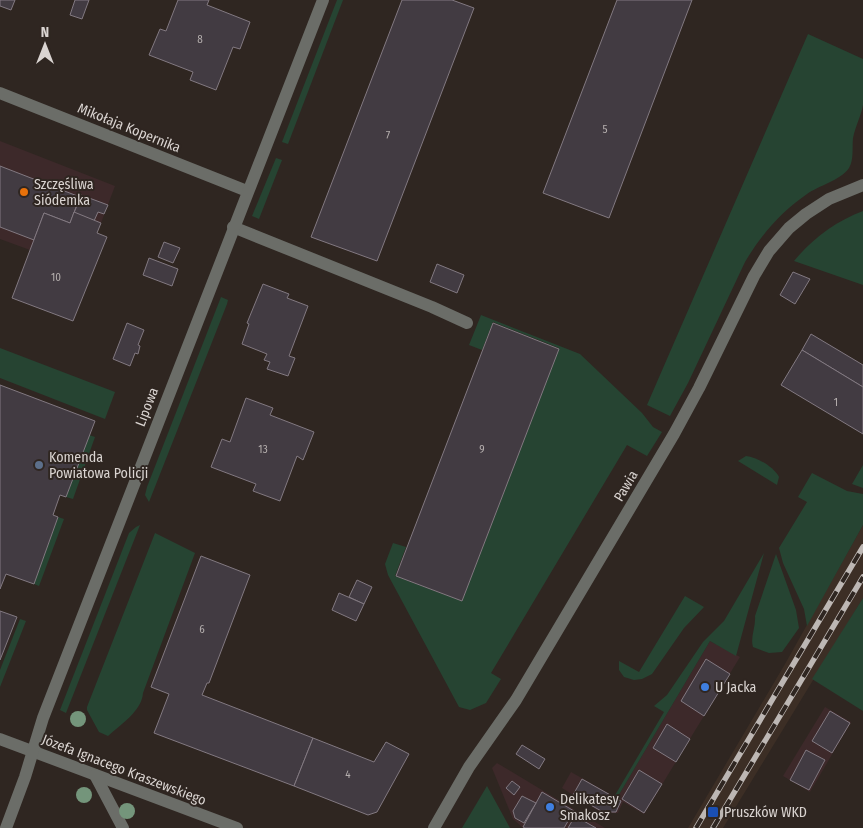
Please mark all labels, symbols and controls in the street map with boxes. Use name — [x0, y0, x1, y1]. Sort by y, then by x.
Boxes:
north arrow — [20, 20, 70, 70]
text: N — [41, 24, 49, 41]
house number: 8 — [197, 33, 203, 46]
street label: Mikołaja Kopernika — [75, 100, 183, 156]
house number: 5 — [602, 123, 608, 136]
house number: 7 — [386, 129, 391, 142]
place label: Szczęśliwa Siódemka — [34, 176, 94, 209]
marker: Szczęśliwa Siódemka — [18, 186, 30, 198]
house number: 10 — [51, 271, 61, 284]
street label: Lipowa — [132, 385, 162, 429]
house number: 1 — [834, 396, 838, 409]
house number: 13 — [258, 443, 268, 456]
house number: 9 — [479, 443, 485, 456]
place label: Komenda Powiatowa Policji — [49, 449, 148, 482]
marker: Komenda Powiatowa Policji — [33, 459, 45, 471]
street label: Pawia — [610, 467, 642, 505]
house number: 6 — [199, 623, 205, 636]
place label: U Jacka — [715, 679, 757, 696]
marker: U Jacka — [699, 681, 711, 693]
street label: Józefa Ignacego Kraszewskiego — [39, 731, 209, 809]
house number: 4 — [345, 768, 351, 781]
place label: Delikatesy Smakosz — [560, 791, 620, 824]
marker: Delikatesy Smakosz — [544, 801, 556, 813]
place label: Pruszków WKD — [724, 804, 807, 821]
marker: Pruszków WKD — [706, 805, 720, 819]

